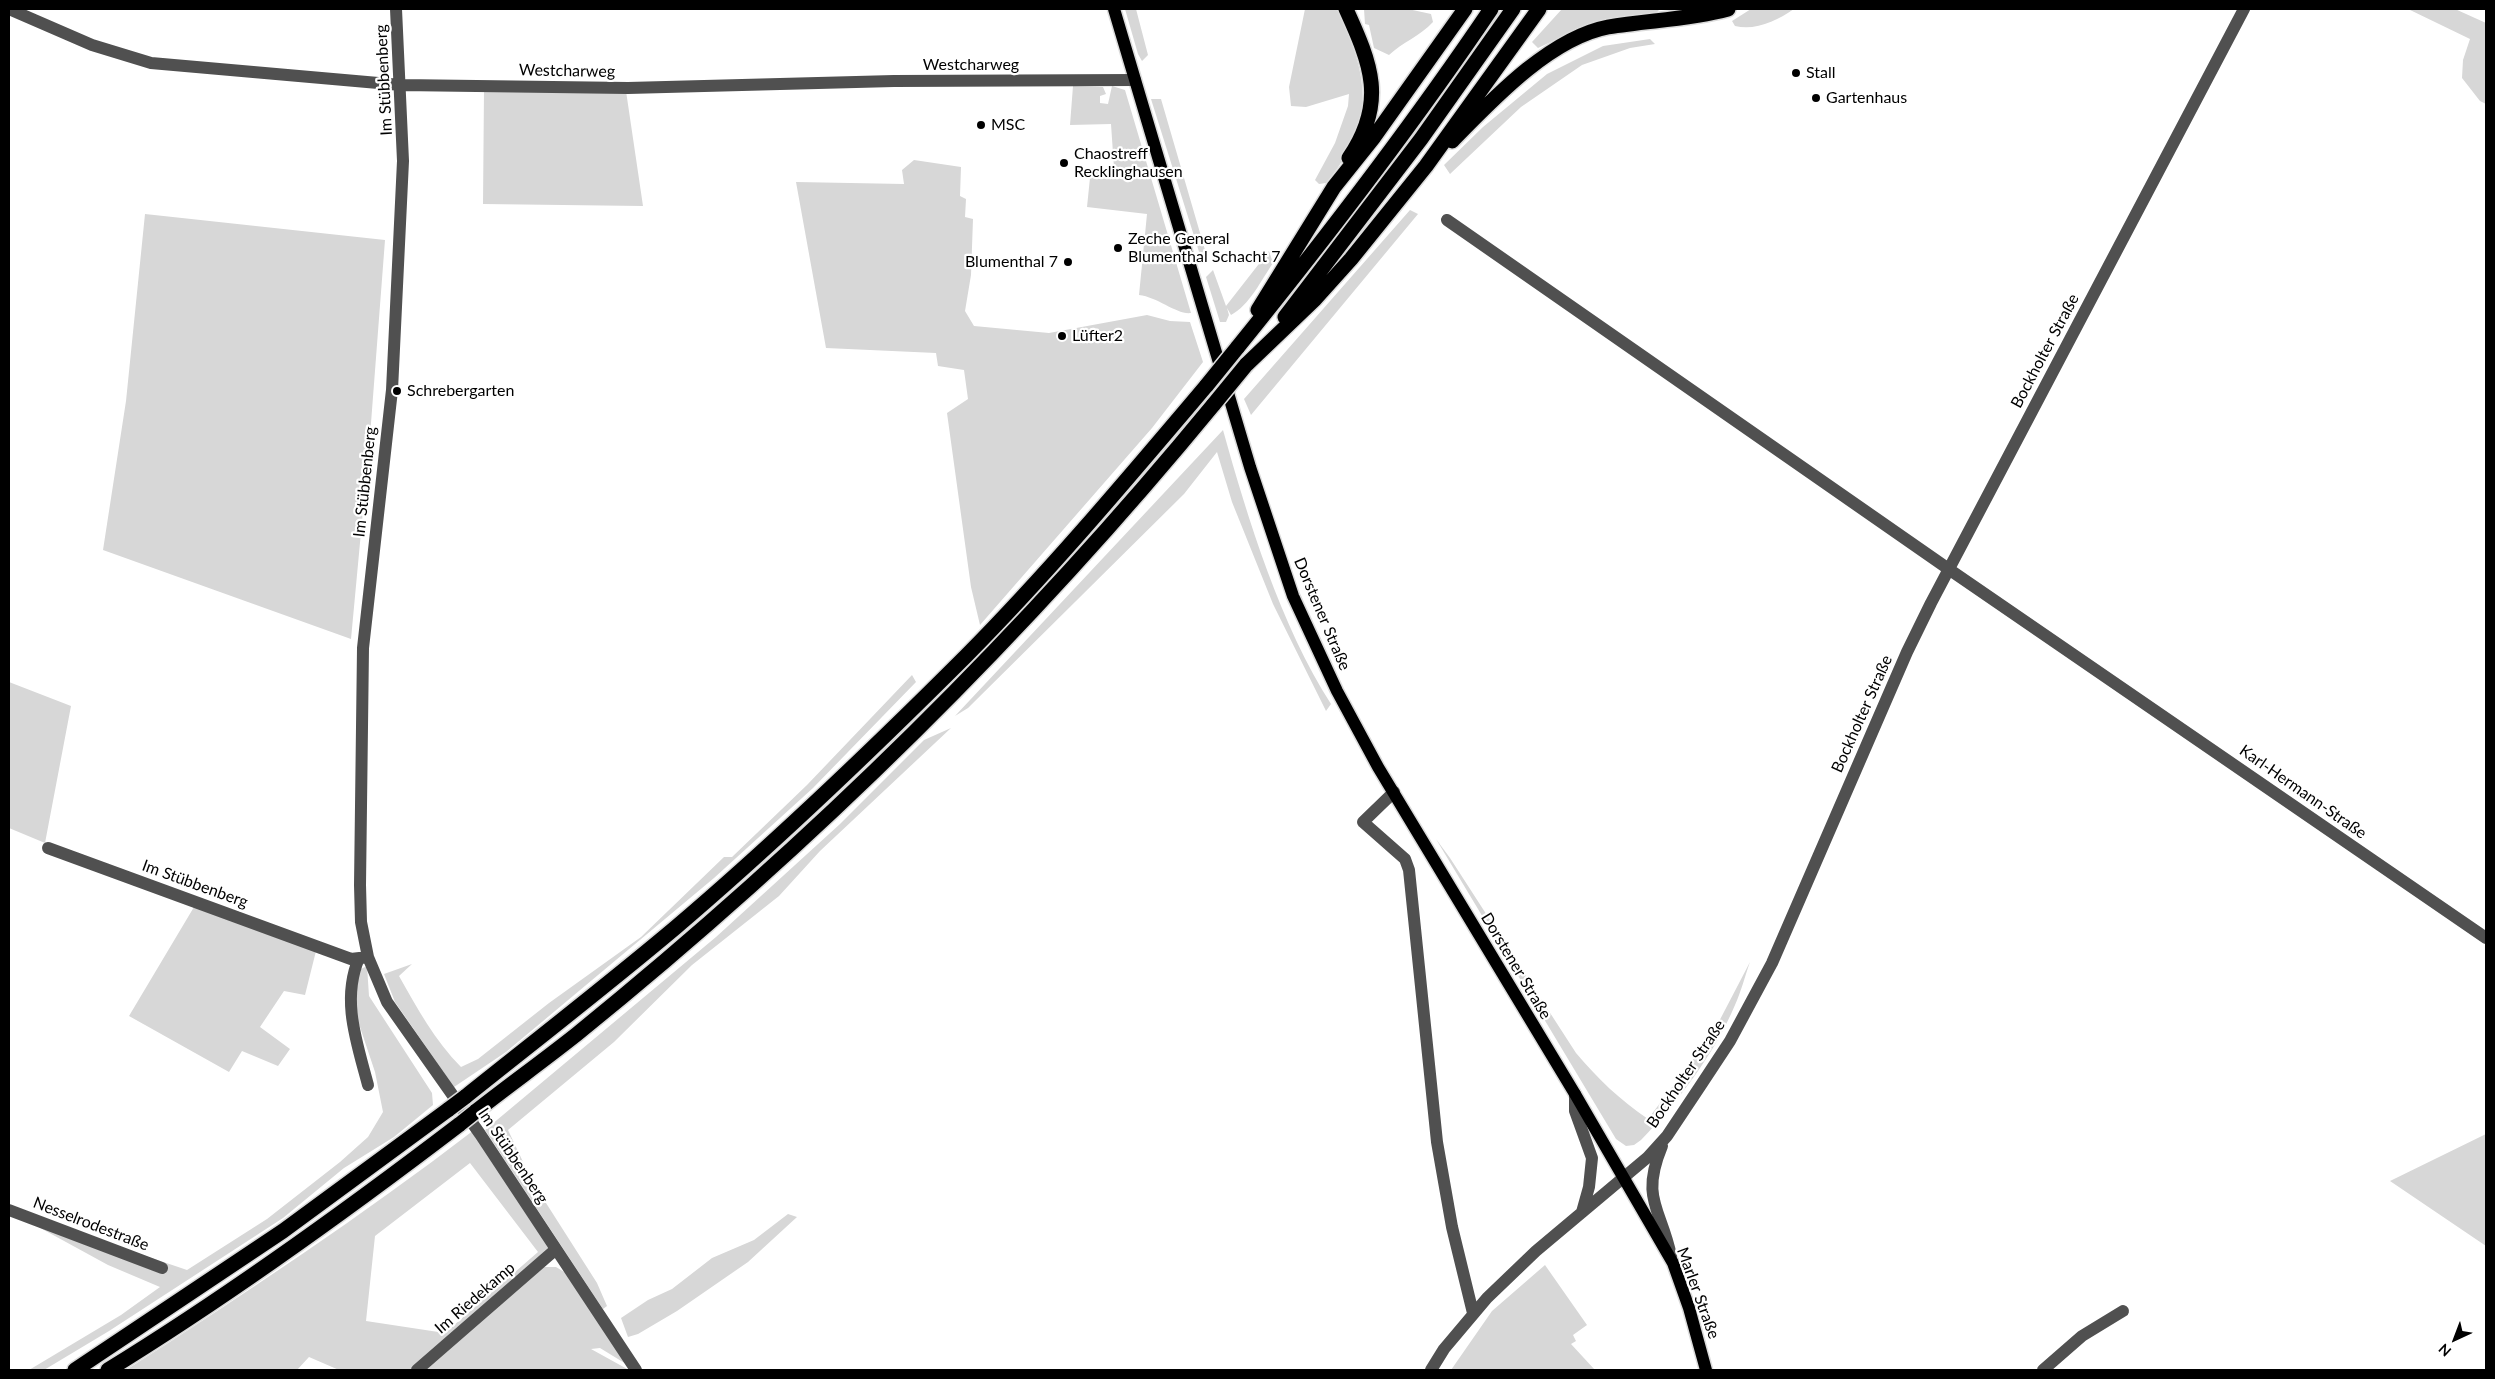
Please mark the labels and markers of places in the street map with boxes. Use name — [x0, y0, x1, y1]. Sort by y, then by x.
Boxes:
place label: Stall — [1806, 63, 1836, 83]
marker: Stall — [1790, 67, 1802, 79]
place label: Gartenhaus — [1826, 88, 1907, 108]
marker: Gartenhaus — [1810, 92, 1822, 104]
place label: MSC — [991, 115, 1025, 135]
marker: MSC — [975, 119, 987, 131]
place label: Chaostreff Recklinghausen — [1074, 144, 1183, 182]
marker: Chaostreff Recklinghausen — [1058, 157, 1070, 169]
place label: Zeche General Blumenthal Schacht 7 — [1128, 229, 1281, 267]
marker: Zeche General Blumenthal Schacht 7 — [1112, 242, 1124, 254]
place label: Blumenthal 7 — [965, 252, 1058, 272]
marker: Blumenthal 7 — [1062, 256, 1074, 268]
place label: Lüfter2 — [1072, 326, 1123, 346]
marker: Lüfter2 — [1056, 330, 1068, 342]
place label: Schrebergarten — [407, 381, 514, 401]
marker: Schrebergarten — [391, 385, 403, 397]

